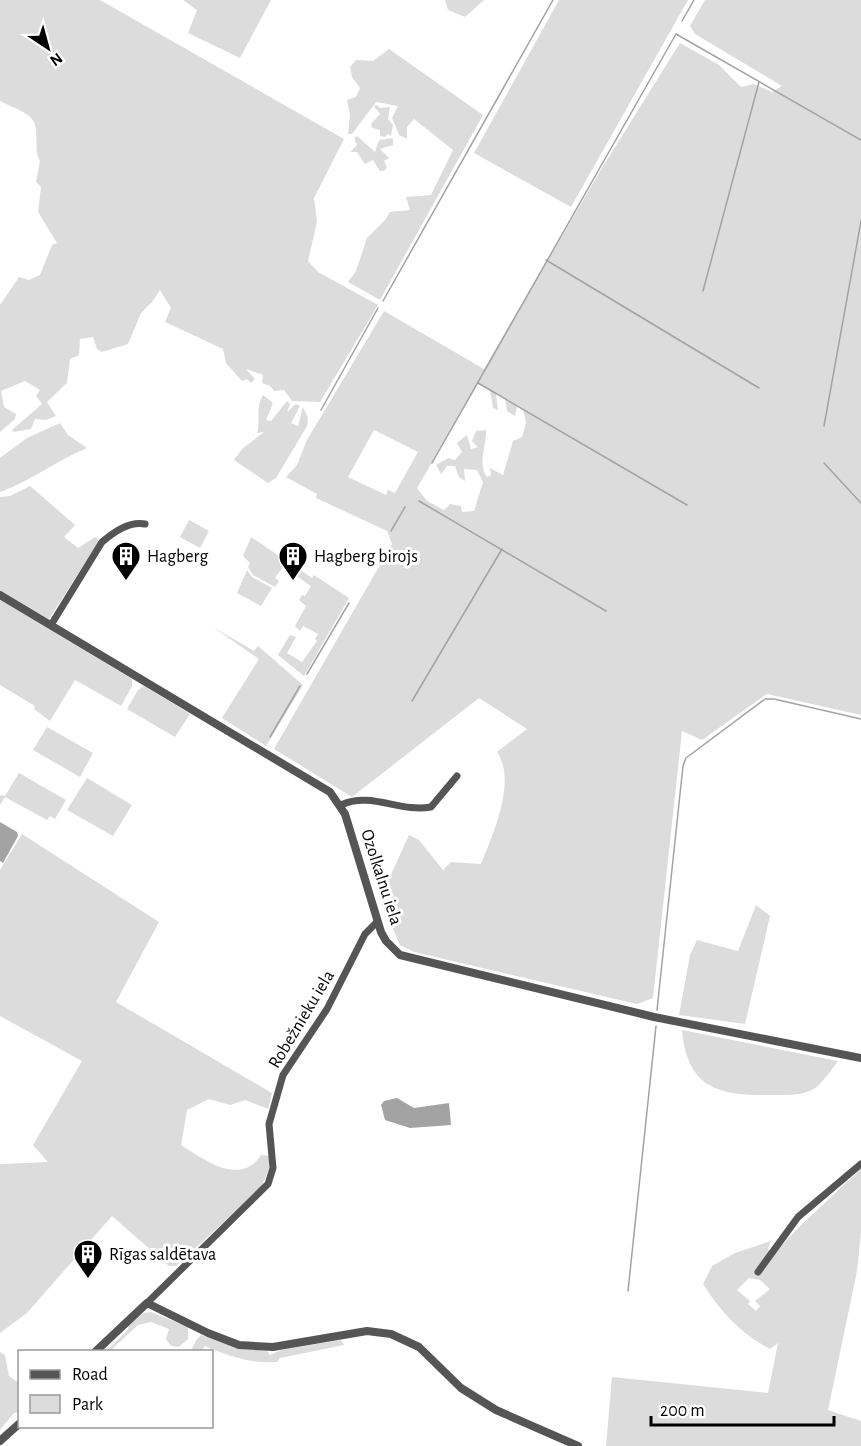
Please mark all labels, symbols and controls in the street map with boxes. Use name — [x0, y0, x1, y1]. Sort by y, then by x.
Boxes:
north arrow — [18, 18, 78, 78]
text: N — [47, 50, 65, 69]
building icon: Hagberg — [110, 540, 142, 582]
building icon: Hagberg birojs — [277, 540, 309, 582]
place label: Hagberg — [147, 548, 208, 566]
place label: Hagberg birojs — [314, 548, 418, 566]
street label: Ozolkalnu iela — [357, 827, 405, 927]
street label: Robežnieku iela — [266, 967, 338, 1072]
building icon: Rīgas saldētava — [72, 1238, 104, 1280]
place label: Rīgas saldētava — [109, 1246, 216, 1264]
legend — [18, 1350, 213, 1428]
text: Road — [72, 1366, 108, 1384]
scale bar — [651, 1389, 834, 1427]
text: Park — [72, 1396, 104, 1414]
text: 200 m — [660, 1402, 705, 1420]

